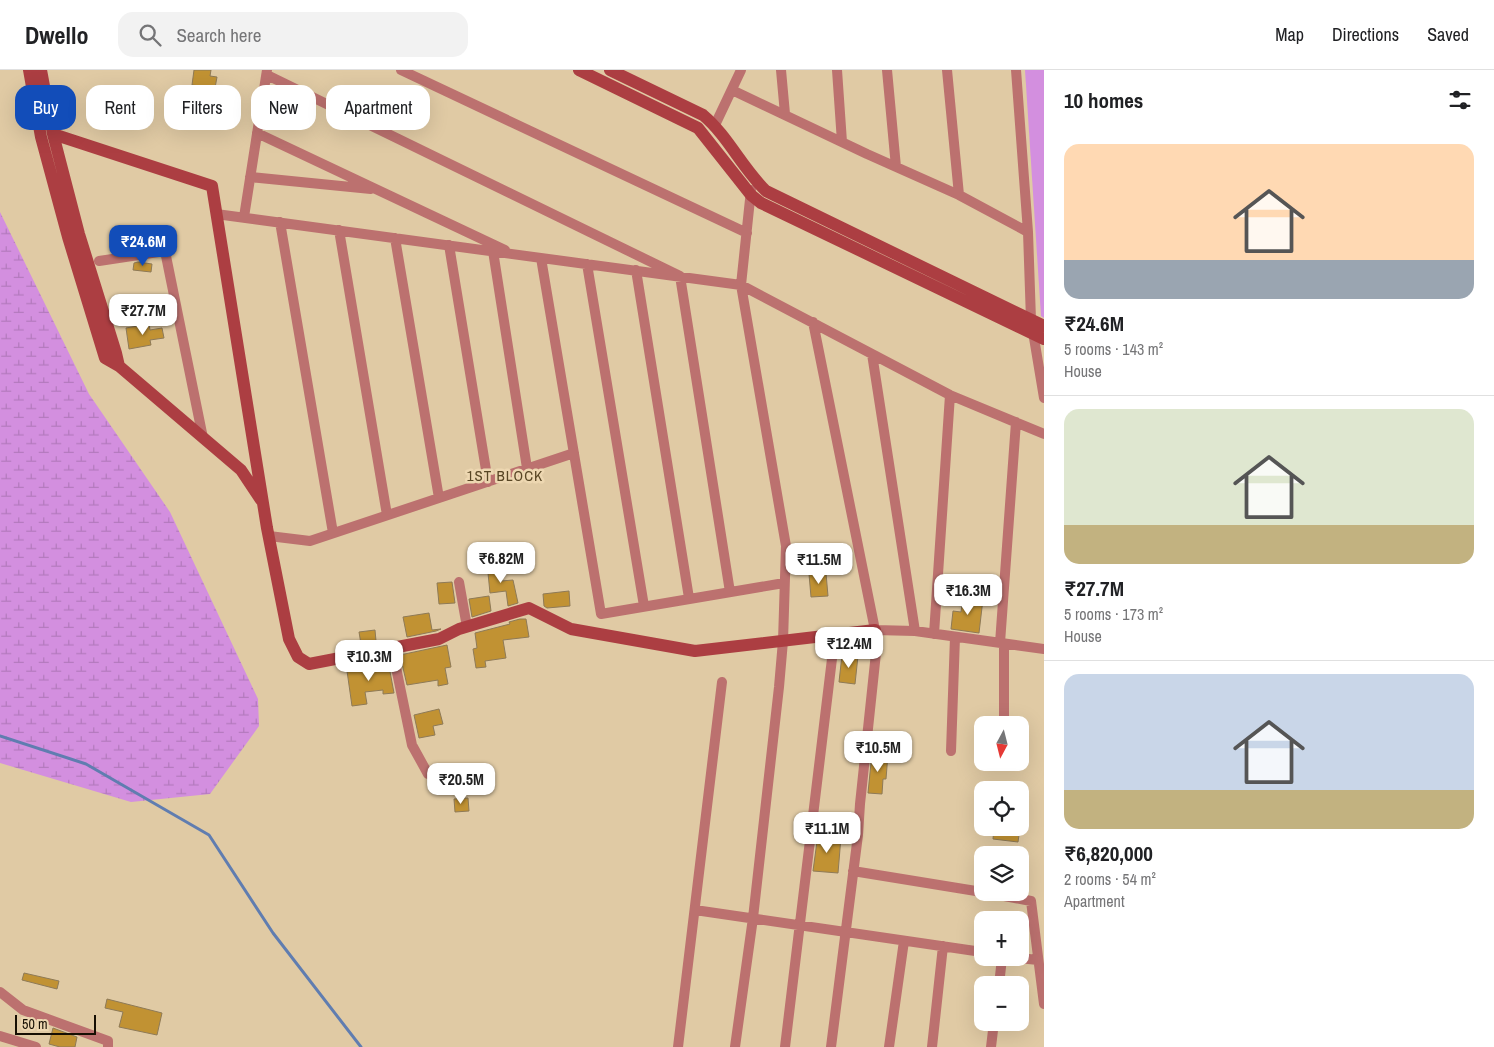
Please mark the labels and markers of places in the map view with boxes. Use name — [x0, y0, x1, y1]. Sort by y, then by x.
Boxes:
pin: ₹24.6M — [102, 224, 184, 267]
pin: ₹27.7M — [102, 294, 184, 336]
pin: ₹6.82M — [460, 542, 542, 584]
pin: ₹11.5M — [778, 542, 860, 585]
pin: ₹16.3M — [927, 574, 1009, 616]
pin: ₹12.4M — [808, 626, 890, 669]
pin: ₹10.3M — [328, 640, 410, 682]
pin: ₹10.5M — [837, 730, 919, 773]
pin: ₹20.5M — [420, 762, 502, 805]
pin: ₹11.1M — [786, 812, 868, 854]

